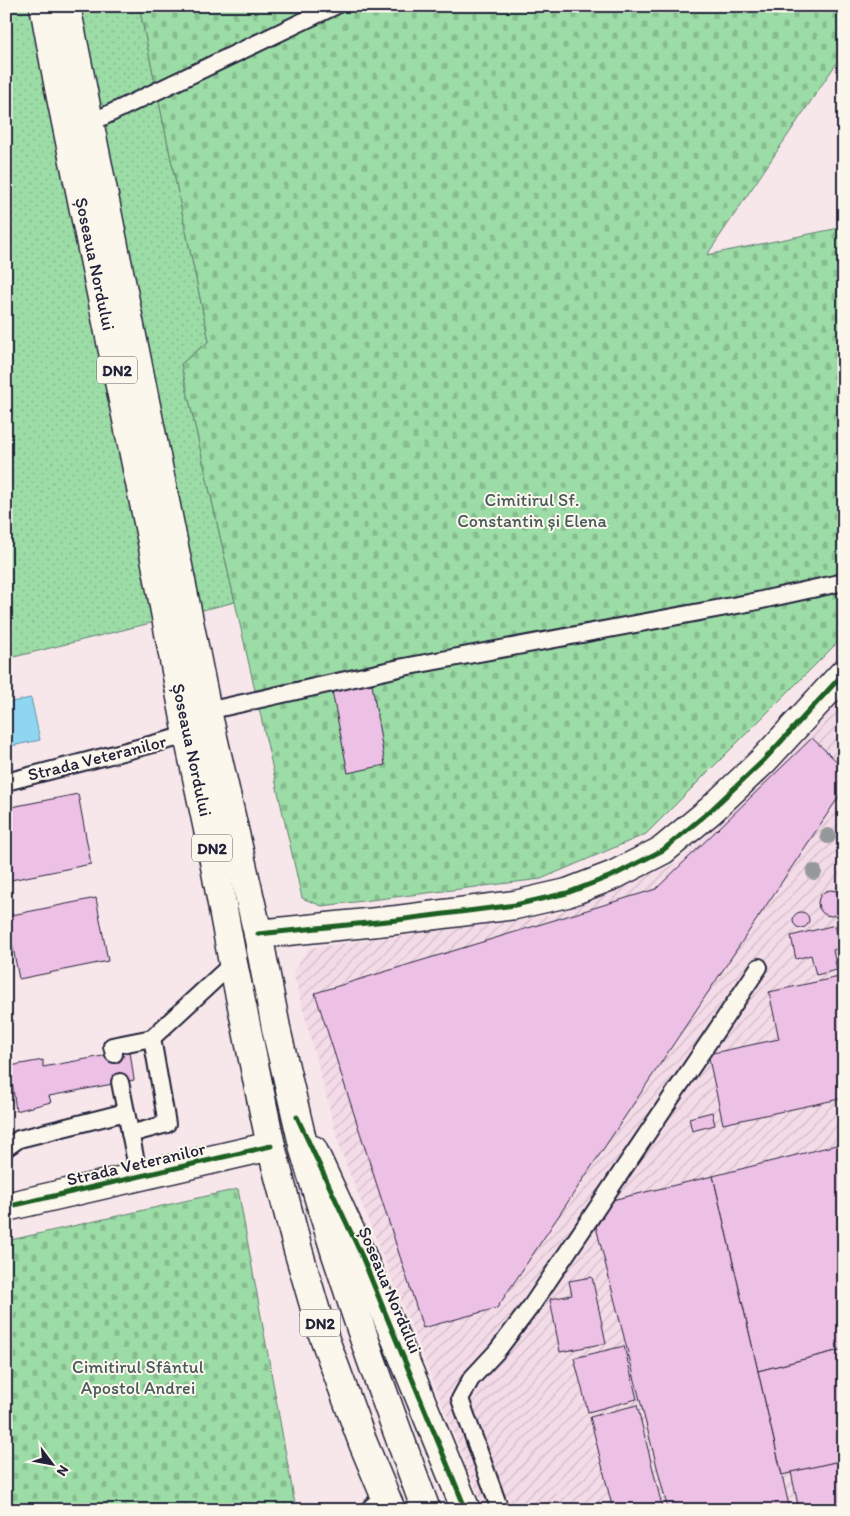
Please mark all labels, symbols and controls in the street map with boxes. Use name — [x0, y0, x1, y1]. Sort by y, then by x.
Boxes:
street label: Șoseaua Nordului — [70, 195, 120, 333]
road number: DN2 — [97, 356, 137, 384]
park label: Cimitirul Sf. Constantin și Elena — [457, 489, 607, 532]
street label: Șoseaua Nordului — [167, 681, 217, 819]
street label: Strada Veteranilor — [25, 730, 169, 786]
road number: DN2 — [192, 834, 232, 861]
street label: Strada Veteranilor — [64, 1137, 208, 1191]
street label: Șoseaua Nordului — [353, 1223, 427, 1357]
road number: DN2 — [300, 1310, 340, 1336]
park label: Cimitirul Sfântul Apostol Andrei — [72, 1356, 204, 1399]
north arrow — [28, 1438, 78, 1488]
text: N — [53, 1462, 72, 1479]

